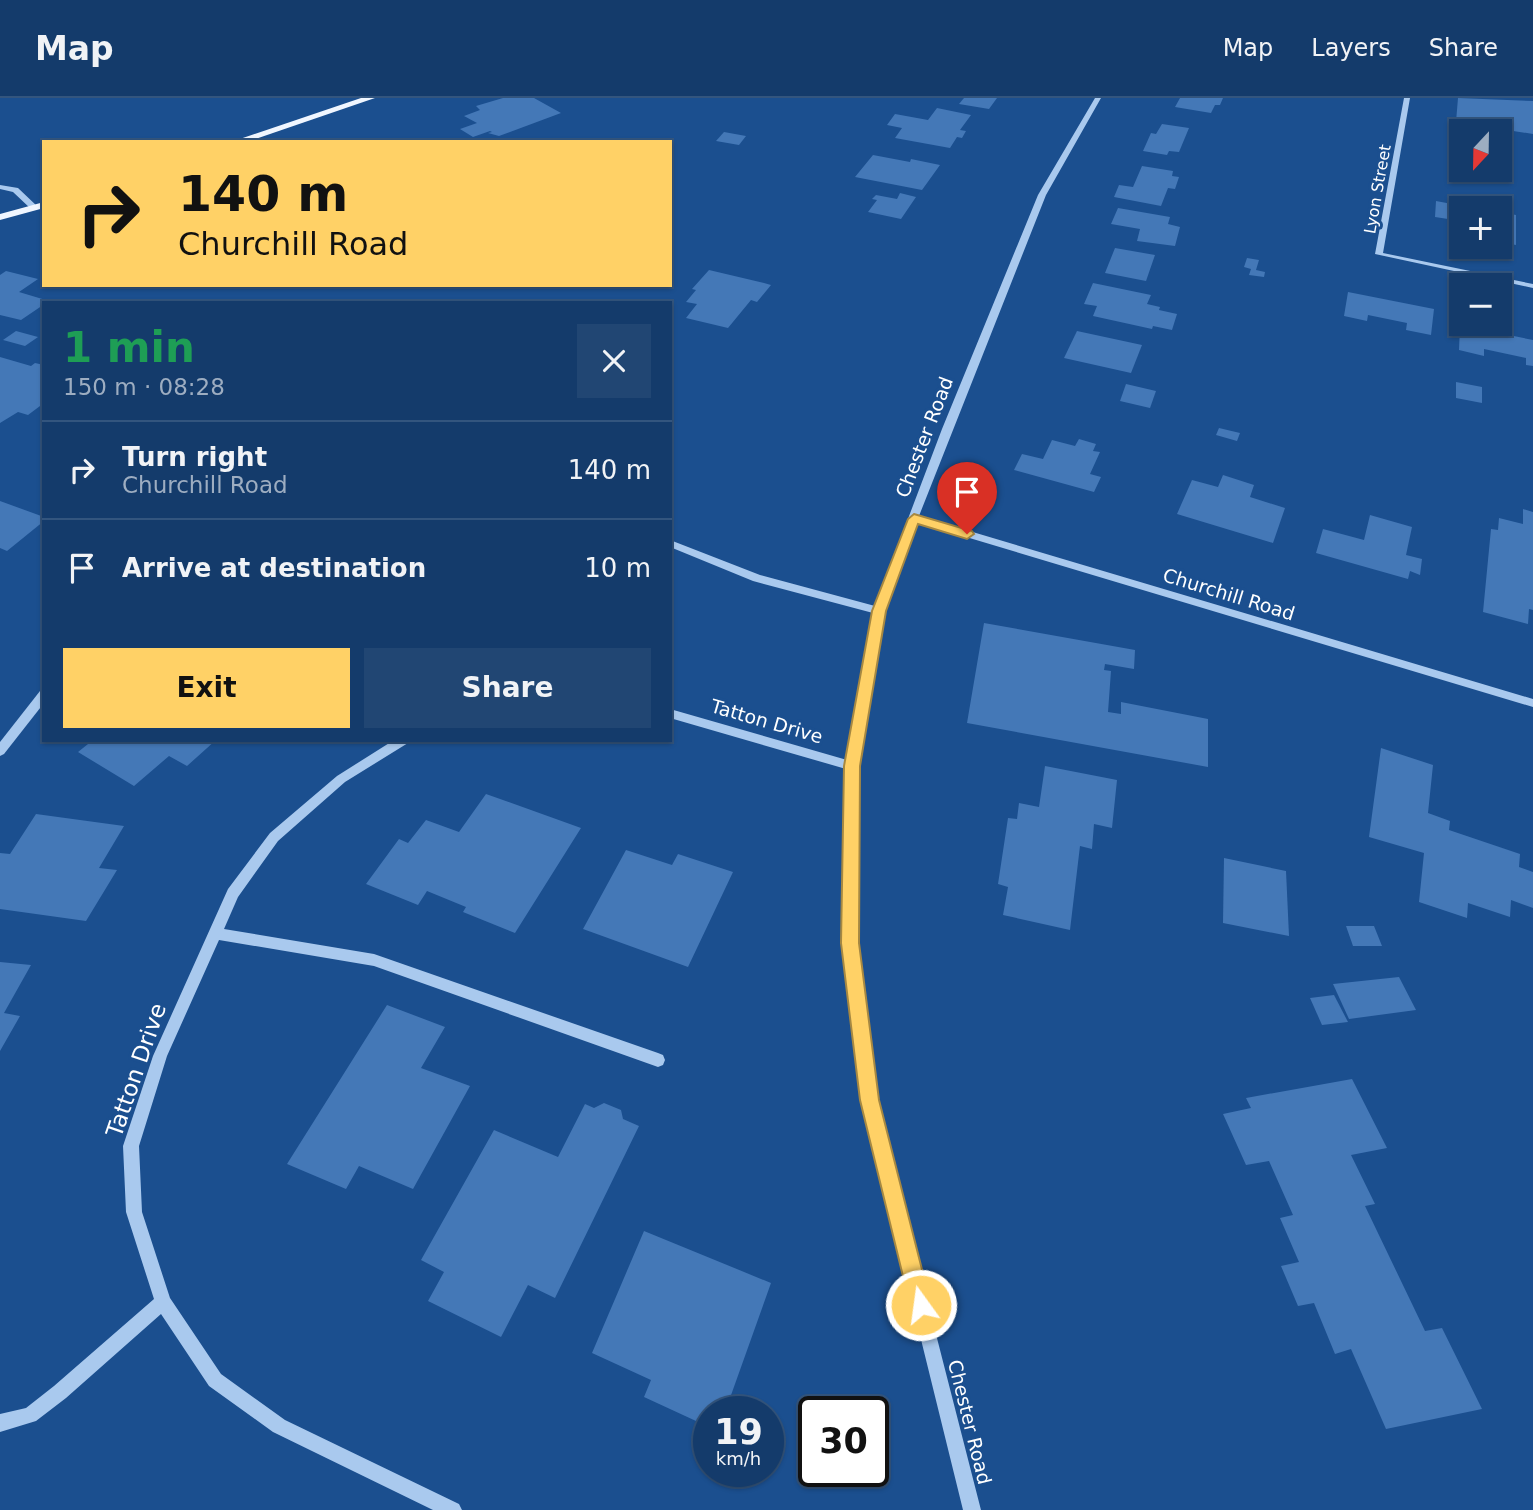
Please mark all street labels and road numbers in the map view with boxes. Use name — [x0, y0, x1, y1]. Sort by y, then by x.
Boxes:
street label: Lyon Street — [1360, 143, 1395, 235]
street label: Chester Road — [891, 374, 957, 500]
street label: Churchill Road — [1160, 563, 1298, 625]
street label: Tatton Drive — [708, 694, 825, 747]
street label: Tatton Drive — [101, 1000, 171, 1141]
street label: Chester Road — [944, 1357, 996, 1487]

